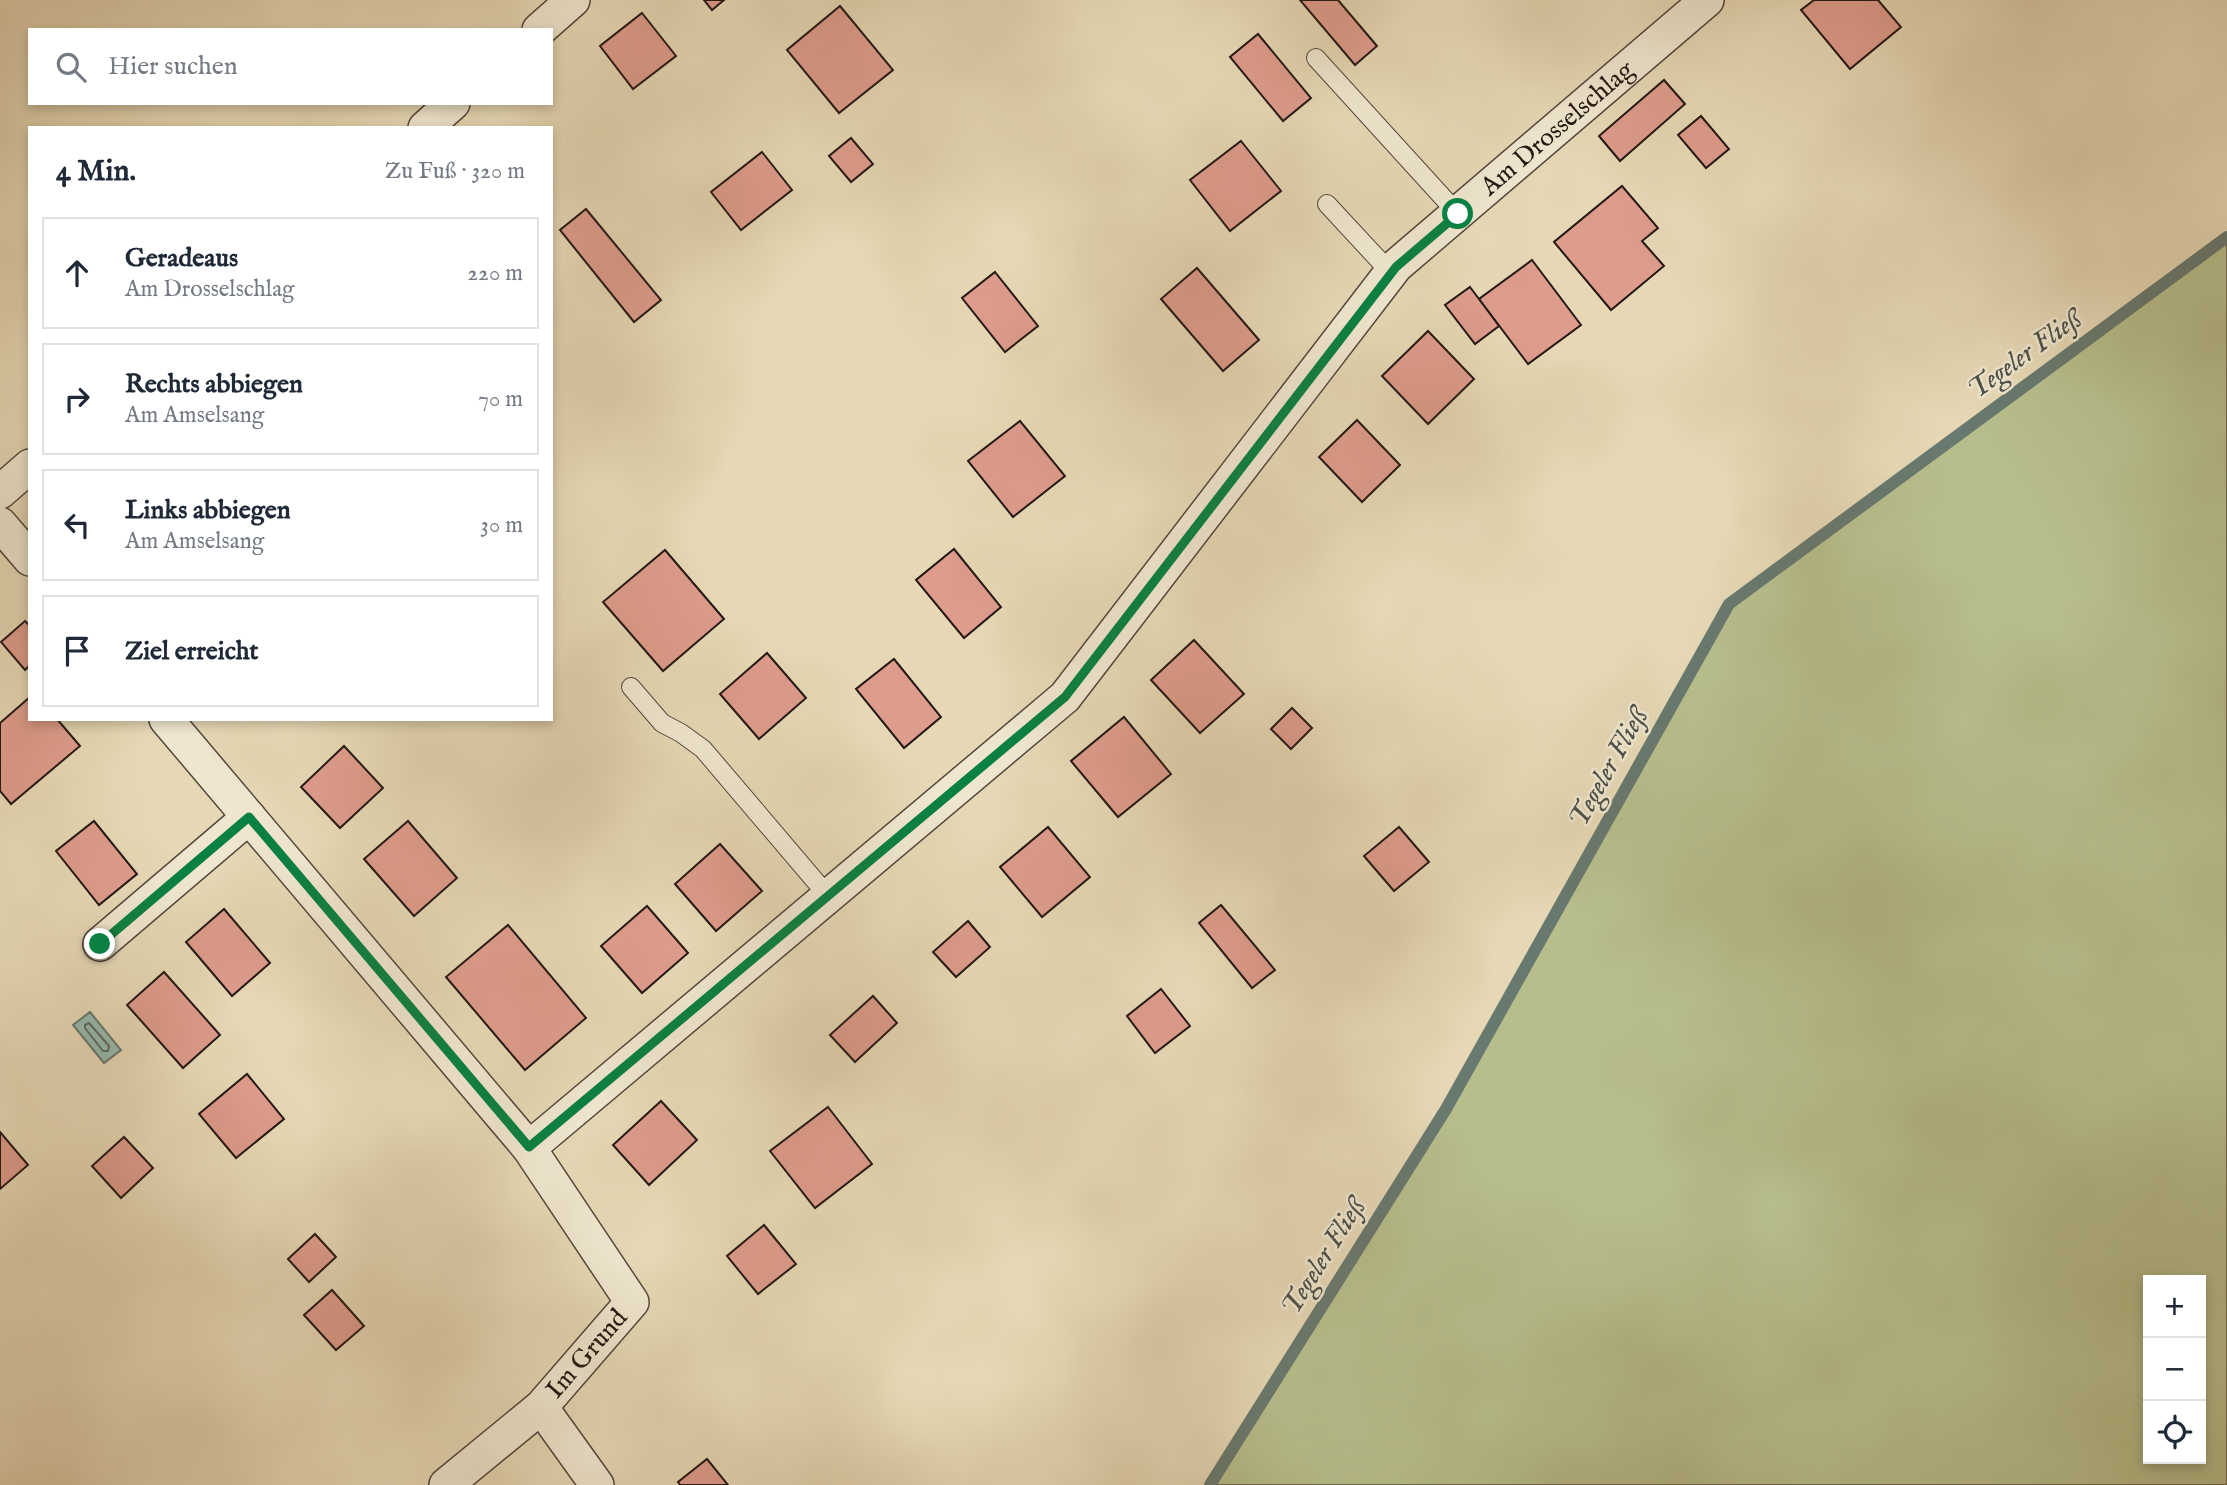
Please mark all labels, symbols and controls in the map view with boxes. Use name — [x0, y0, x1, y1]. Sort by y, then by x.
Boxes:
search box — [28, 28, 553, 105]
icon: search — [52, 48, 90, 86]
text: Hier suchen — [108, 50, 238, 83]
street label: Am Drosselschlag — [1473, 53, 1641, 204]
text: 4 Min. — [56, 153, 136, 191]
text: Zu Fuß · 320 m — [385, 157, 525, 186]
route start — [1442, 198, 1473, 229]
text: Geradeaus — [125, 242, 238, 275]
icon: ahead — [58, 254, 96, 292]
text: 220 m — [467, 259, 523, 288]
text: Am Drosselschlag — [125, 275, 295, 304]
water label: Tegeler Fließ — [1961, 301, 2091, 408]
text: Rechts abbiegen — [125, 368, 303, 401]
icon: right — [58, 380, 96, 418]
text: 70 m — [478, 385, 523, 414]
text: Am Amselsang — [125, 401, 264, 430]
text: Links abbiegen — [125, 494, 291, 527]
icon: left — [58, 506, 96, 544]
text: 30 m — [480, 511, 523, 540]
text: Am Amselsang — [125, 527, 264, 556]
icon: arrive — [58, 632, 96, 670]
text: Ziel erreicht — [125, 635, 258, 668]
water label: Tegeler Fließ — [1562, 700, 1658, 834]
route end — [84, 928, 115, 959]
water label: Tegeler Fließ — [1274, 1190, 1375, 1322]
map controls — [2143, 1275, 2206, 1464]
button: + — [2143, 1275, 2206, 1338]
street label: Im Grund — [539, 1302, 635, 1406]
button: − — [2143, 1338, 2206, 1401]
button: locate — [2143, 1401, 2206, 1464]

